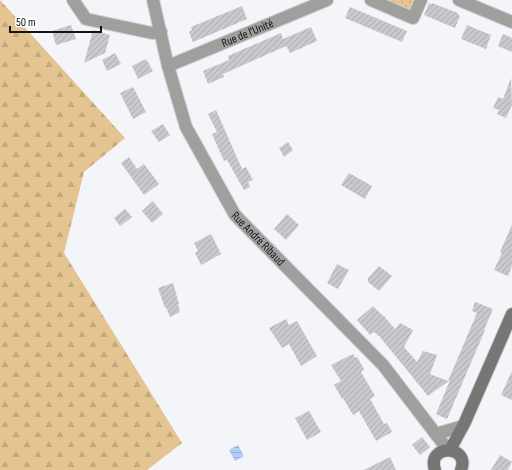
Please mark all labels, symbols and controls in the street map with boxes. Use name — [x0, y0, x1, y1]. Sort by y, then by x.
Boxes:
scale bar — [10, 8, 101, 34]
text: 50 m — [16, 15, 36, 30]
street label: Rue de l'Unité — [219, 16, 276, 50]
street label: Rue André Ribaud — [228, 208, 288, 269]

